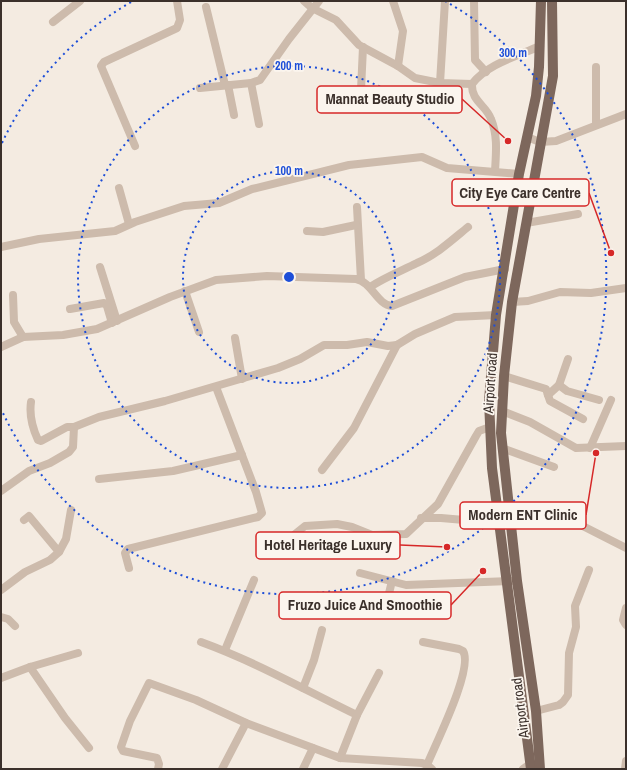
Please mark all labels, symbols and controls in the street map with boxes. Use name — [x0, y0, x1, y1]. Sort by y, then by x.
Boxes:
text: 300 m — [499, 45, 527, 61]
text: 200 m — [275, 58, 303, 74]
callout: Mannat Beauty Studio — [317, 86, 462, 113]
text: Mannat Beauty Studio — [325, 88, 455, 109]
text: 100 m — [275, 163, 303, 179]
callout: City Eye Care Centre — [452, 179, 589, 206]
text: City Eye Care Centre — [459, 182, 581, 203]
centre of rings — [282, 270, 296, 284]
street label: Airport road — [479, 352, 501, 415]
callout: Modern ENT Clinic — [460, 502, 586, 529]
text: Modern ENT Clinic — [468, 504, 578, 525]
callout: Hotel Heritage Luxury — [256, 532, 400, 559]
text: Hotel Heritage Luxury — [264, 534, 392, 555]
callout: Fruzo Juice And Smoothie — [279, 592, 451, 619]
text: Fruzo Juice And Smoothie — [288, 594, 443, 615]
street label: Airport road — [507, 677, 533, 740]

